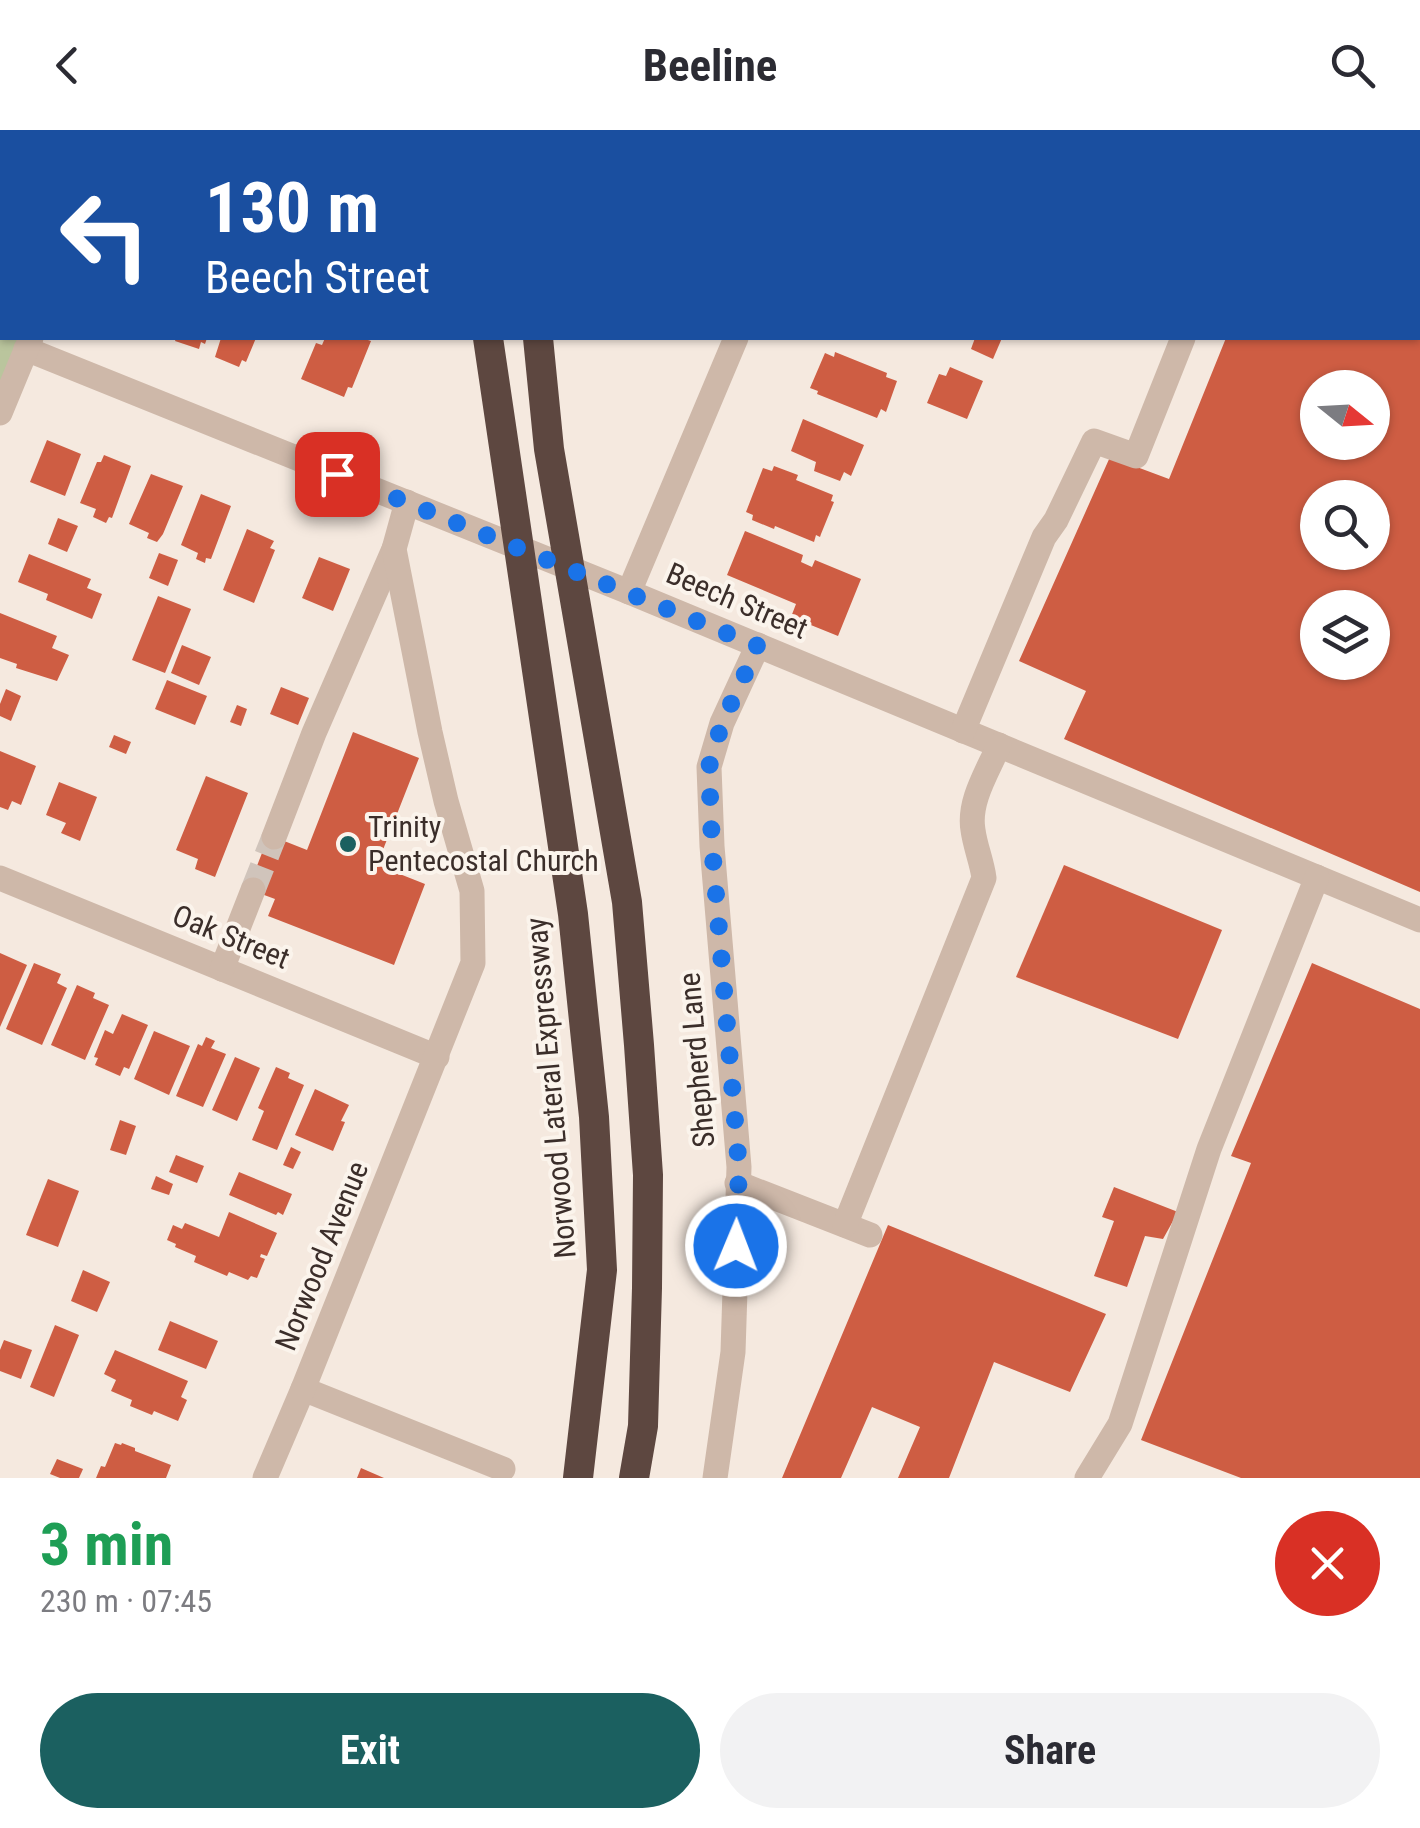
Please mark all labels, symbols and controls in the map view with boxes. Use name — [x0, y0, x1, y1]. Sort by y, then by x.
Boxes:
icon: back — [40, 38, 95, 93]
icon: search — [1325, 38, 1380, 93]
text: Beeline — [643, 39, 777, 92]
text: 130 m — [205, 167, 379, 249]
icon: left — [40, 170, 170, 300]
text: Beech Street — [205, 251, 430, 304]
north arrow — [1300, 370, 1390, 460]
map controls — [1300, 370, 1390, 680]
pin — [295, 432, 380, 517]
icon: arrive — [310, 447, 365, 502]
button: search — [1300, 480, 1390, 570]
street label: Beech Street — [661, 555, 813, 646]
button: layers — [1300, 590, 1390, 680]
place label: Trinity Pentecostal Church — [368, 809, 599, 878]
marker: Trinity Pentecostal Church — [337, 833, 359, 855]
street label: Oak Street — [168, 897, 295, 976]
street label: Norwood Lateral Expressway — [518, 916, 583, 1260]
street label: Shepherd Lane — [671, 971, 722, 1149]
street label: Norwood Avenue — [268, 1156, 375, 1355]
position arrow — [684, 1194, 788, 1298]
text: 3 min — [40, 1509, 173, 1580]
button: close — [1275, 1511, 1380, 1616]
text: 230 m · 07:45 — [40, 1582, 212, 1620]
button: Exit — [40, 1693, 700, 1808]
button: Share — [720, 1693, 1380, 1808]

